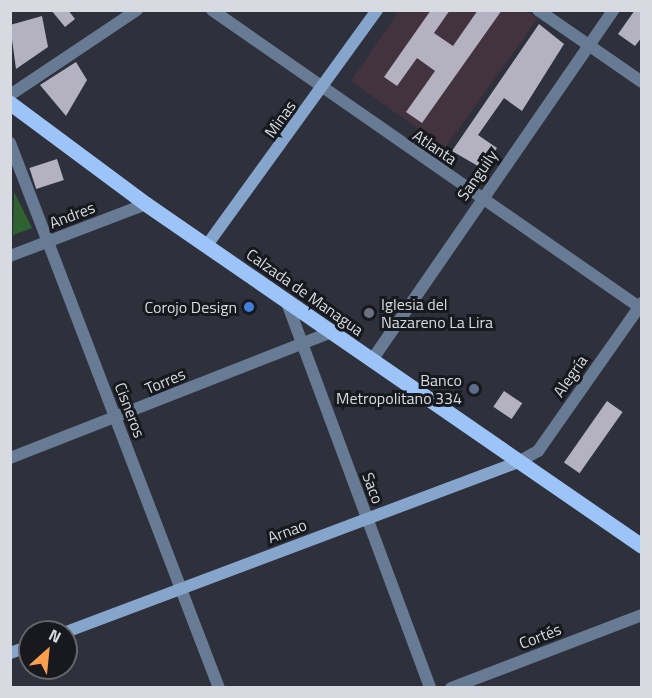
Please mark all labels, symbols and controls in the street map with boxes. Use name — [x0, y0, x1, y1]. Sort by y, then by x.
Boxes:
street label: Minas — [260, 97, 300, 141]
street label: Atlanta — [409, 125, 461, 169]
street label: Sanguily — [453, 146, 501, 204]
street label: Andres — [46, 198, 98, 232]
street label: Calzada de Managua — [243, 244, 367, 340]
place label: Iglesia del Nazareno La Lira — [381, 294, 493, 332]
place label: Corojo Design — [145, 297, 237, 317]
marker: Corojo Design — [242, 300, 256, 314]
marker: Iglesia del Nazareno La Lira — [362, 306, 376, 320]
street label: Alegría — [549, 351, 591, 401]
street label: Torres — [142, 364, 188, 398]
place label: Banco Metropolitano 334 — [336, 370, 462, 408]
street label: Cisneros — [111, 380, 149, 440]
marker: Banco Metropolitano 334 — [467, 382, 481, 396]
street label: Saco — [359, 470, 387, 506]
street label: Arnao — [265, 515, 309, 547]
street label: Cortés — [516, 619, 564, 653]
north arrow — [18, 620, 78, 680]
text: N — [45, 623, 66, 649]

